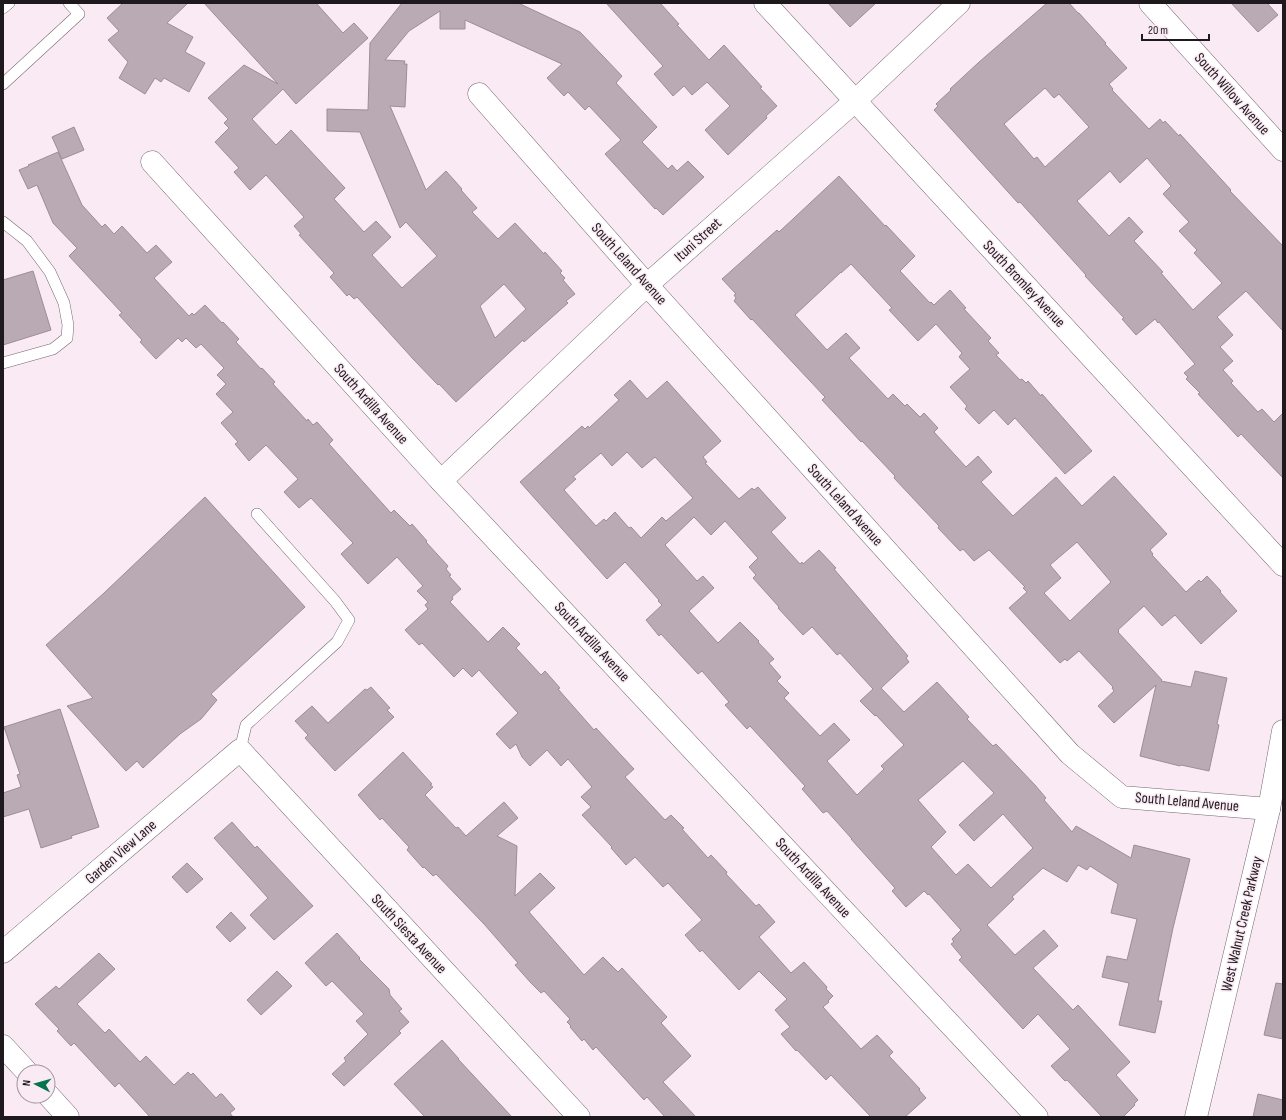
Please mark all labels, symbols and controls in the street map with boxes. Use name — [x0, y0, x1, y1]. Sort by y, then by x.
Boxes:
scale bar — [1142, 16, 1209, 42]
text: 20 m — [1148, 23, 1168, 38]
street label: South Willow Avenue — [1190, 49, 1274, 139]
street label: Ituni Street — [670, 214, 726, 266]
street label: South Leland Avenue — [587, 219, 671, 309]
street label: South Bromley Avenue — [979, 236, 1069, 332]
street label: South Ardilla Avenue — [330, 360, 412, 448]
street label: South Leland Avenue — [803, 460, 887, 550]
street label: South Ardilla Avenue — [550, 598, 634, 686]
street label: South Leland Avenue — [1134, 788, 1240, 816]
street label: Garden View Lane — [81, 816, 161, 888]
street label: South Ardilla Avenue — [771, 834, 855, 922]
street label: West Walnut Creek Parkway — [1217, 854, 1267, 994]
street label: South Siesta Avenue — [367, 890, 451, 978]
north arrow — [16, 1064, 56, 1104]
text: N — [20, 1079, 33, 1087]

